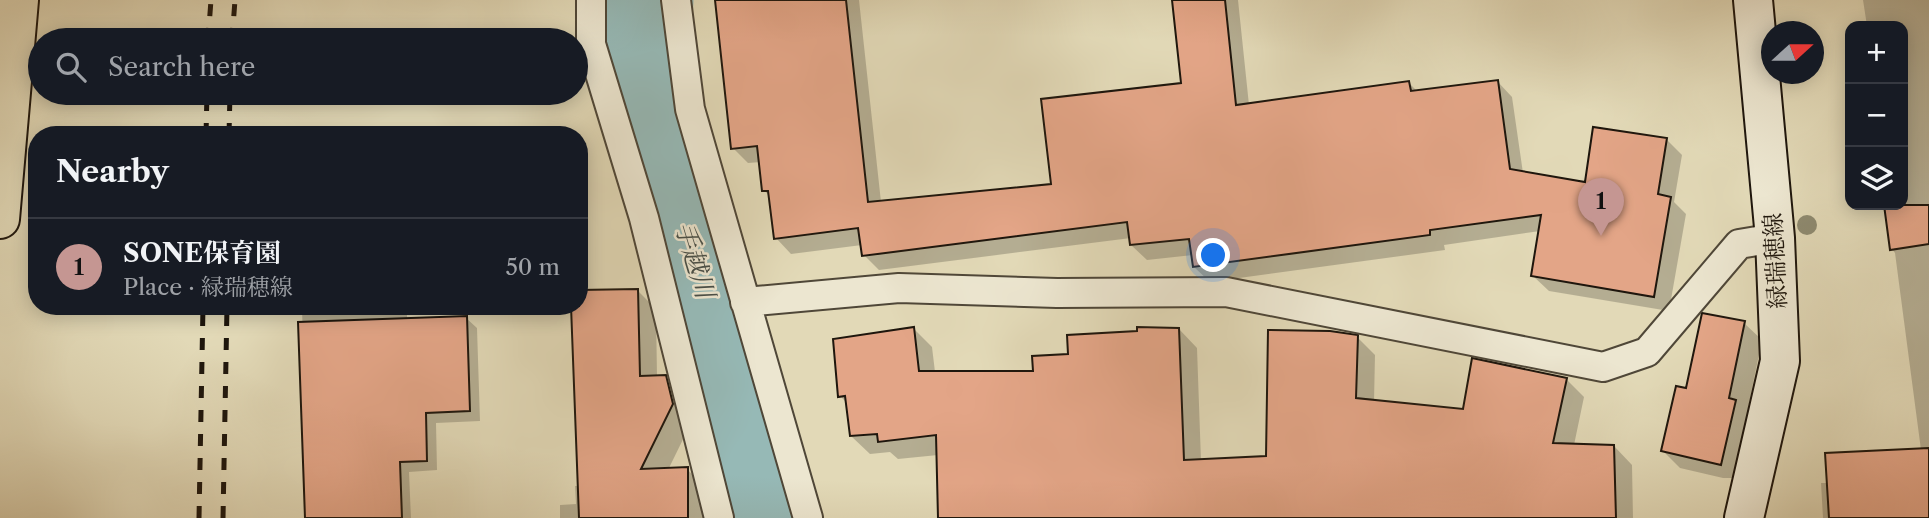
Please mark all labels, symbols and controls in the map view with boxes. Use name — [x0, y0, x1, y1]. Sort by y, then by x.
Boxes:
north arrow — [1761, 21, 1824, 84]
map controls — [1845, 21, 1908, 210]
button: + — [1845, 21, 1908, 84]
search box — [28, 28, 588, 105]
icon: search — [52, 48, 90, 86]
text: Search here — [108, 51, 255, 83]
button: − — [1845, 84, 1908, 147]
button: layers — [1845, 147, 1908, 210]
text: Nearby — [56, 153, 169, 190]
pin: 1 — [1578, 178, 1624, 236]
street label: 緑瑞穂線 — [1758, 212, 1792, 310]
water label: 手越川 — [668, 218, 723, 305]
text: SONE保育園 — [123, 237, 281, 269]
your location — [1196, 238, 1230, 272]
text: 1 — [74, 253, 84, 281]
text: 50 m — [505, 253, 560, 281]
text: Place · 緑瑞穂線 — [123, 273, 293, 301]

